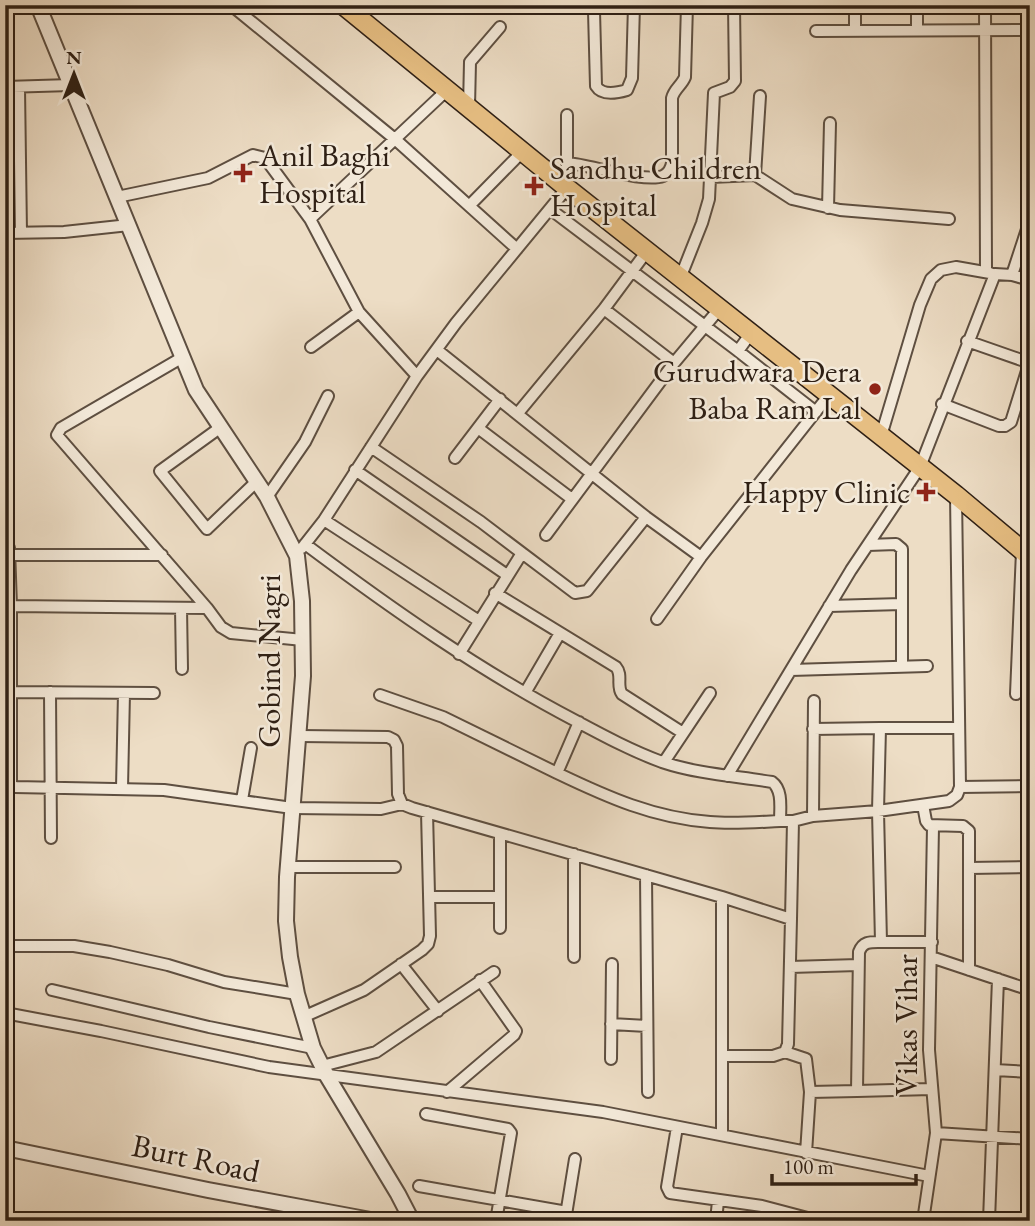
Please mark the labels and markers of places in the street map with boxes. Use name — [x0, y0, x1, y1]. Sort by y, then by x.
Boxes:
place label: Anil Baghi Hospital — [258, 134, 390, 213]
place label: Sandhu Children Hospital — [550, 147, 762, 226]
marker: Anil Baghi Hospital — [233, 163, 253, 183]
marker: Sandhu Children Hospital — [524, 176, 544, 196]
place label: Gurudwara Dera Baba Ram Lal — [653, 350, 861, 429]
marker: Gurudwara Dera Baba Ram Lal — [867, 381, 883, 397]
place label: Happy Clinic — [742, 471, 910, 513]
marker: Happy Clinic — [916, 482, 936, 502]

